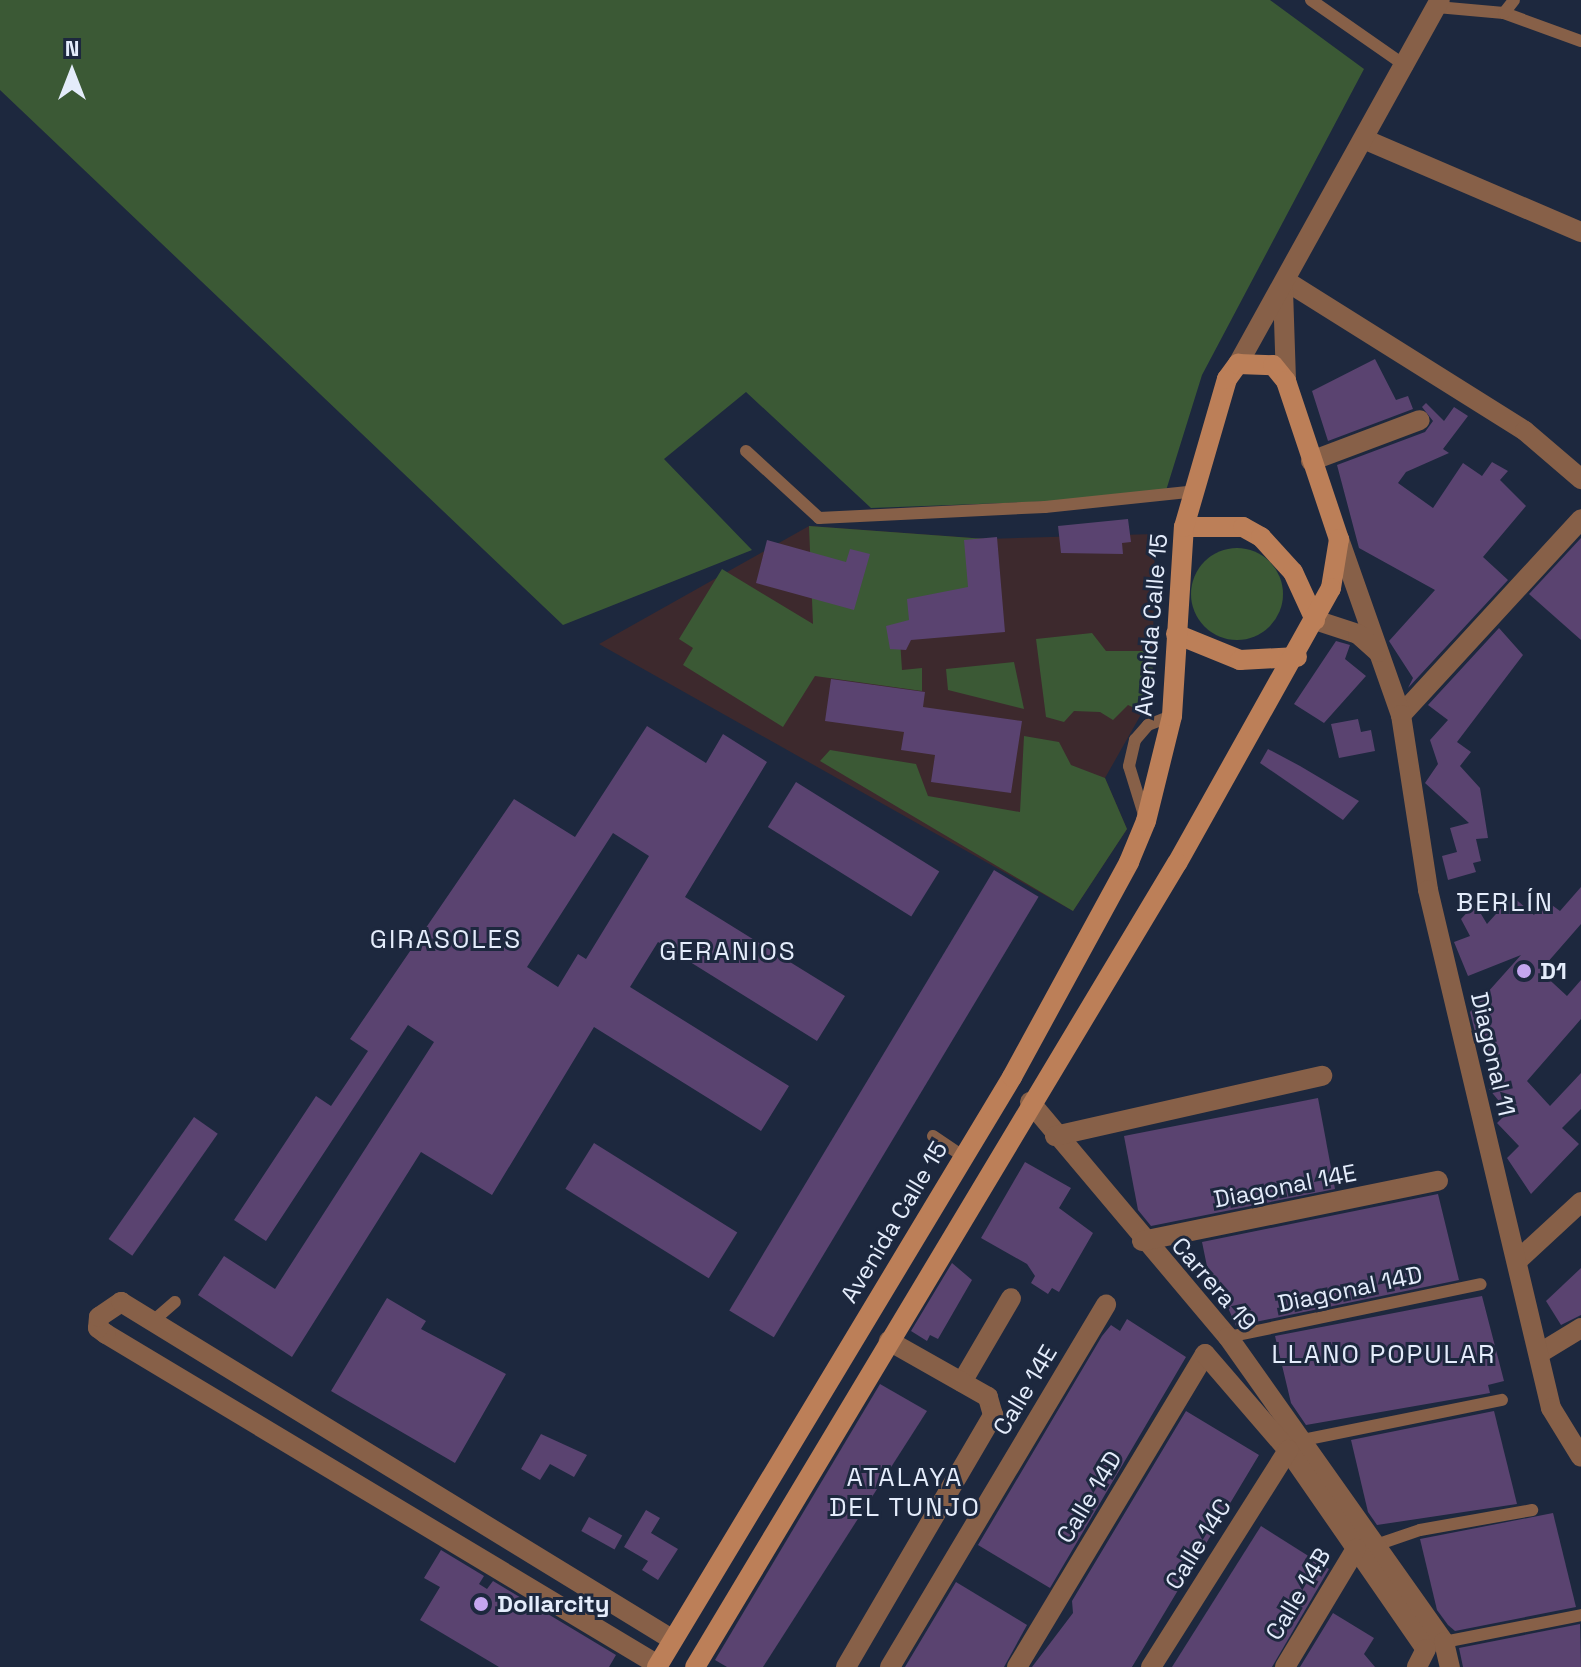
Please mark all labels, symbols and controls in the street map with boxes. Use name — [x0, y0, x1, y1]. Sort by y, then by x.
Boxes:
north arrow — [32, 32, 112, 112]
text: N — [65, 34, 79, 62]
street label: Avenida Calle 15 — [1129, 533, 1173, 717]
district label: BERLÍN — [1456, 887, 1554, 919]
district label: GIRASOLES — [370, 924, 522, 956]
district label: GERANIOS — [659, 936, 797, 968]
place label: D1 — [1540, 957, 1567, 985]
marker: D1 — [1515, 962, 1533, 980]
street label: Diagonal 11 — [1465, 989, 1521, 1119]
street label: Avenida Calle 15 — [835, 1136, 953, 1308]
street label: Diagonal 14E — [1211, 1158, 1359, 1214]
street label: Carrera 19 — [1166, 1231, 1262, 1337]
street label: Diagonal 14D — [1275, 1260, 1425, 1318]
district label: LLANO POPULAR — [1271, 1339, 1497, 1371]
street label: Calle 14E — [987, 1340, 1063, 1440]
street label: Calle 14D — [1050, 1446, 1128, 1548]
district label: ATALAYA DEL TUNJO — [828, 1462, 982, 1524]
street label: Calle 14C — [1159, 1493, 1237, 1595]
street label: Calle 14B — [1259, 1543, 1337, 1645]
place label: Dollarcity — [497, 1590, 610, 1618]
marker: Dollarcity — [472, 1595, 490, 1613]

